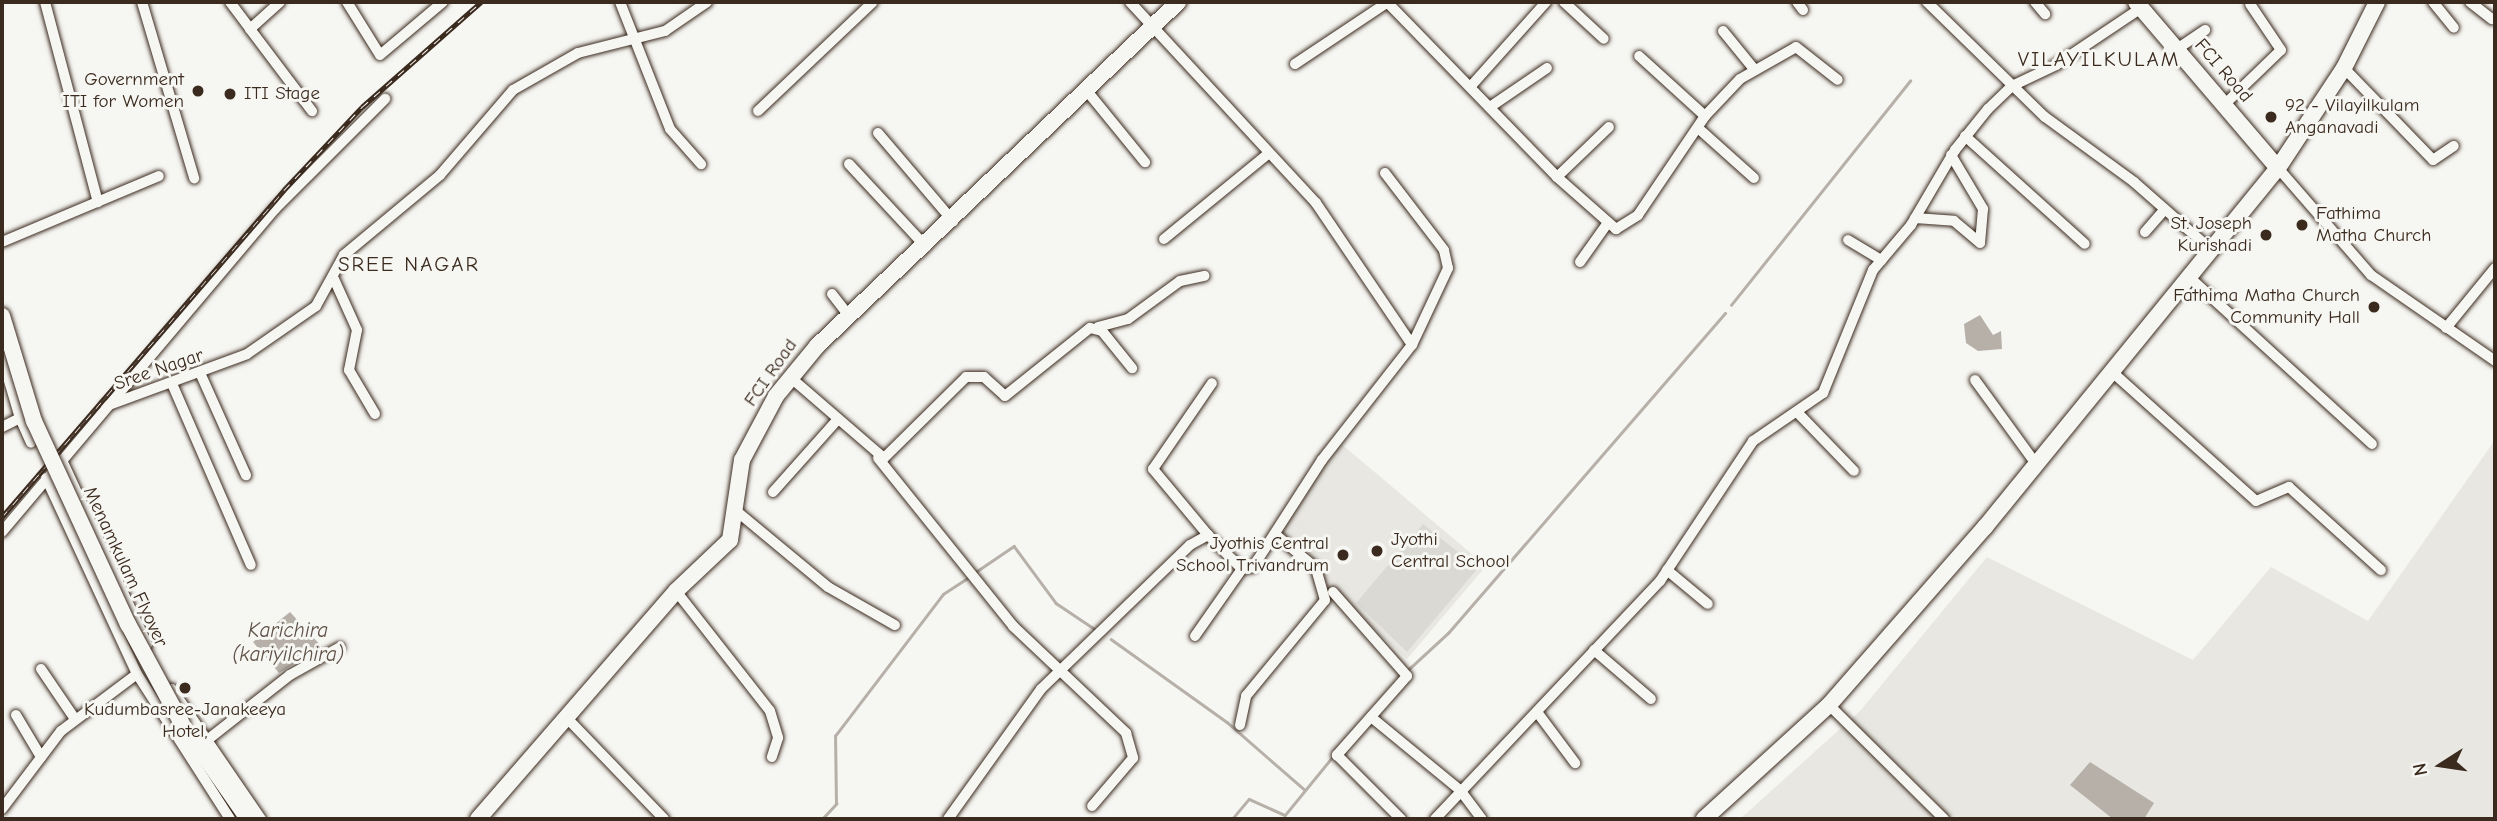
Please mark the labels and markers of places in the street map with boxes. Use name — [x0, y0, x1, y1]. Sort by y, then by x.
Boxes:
place label: Government ITI for Women — [62, 69, 184, 113]
marker: Government ITI for Women — [190, 83, 206, 99]
place label: ITI Stage — [244, 83, 320, 105]
marker: ITI Stage — [222, 86, 238, 102]
place label: 92 - Vilayilkulam Anganavadi — [2285, 95, 2419, 139]
marker: 92 - Vilayilkulam Anganavadi — [2263, 109, 2279, 125]
place label: Fathima Matha Church — [2316, 203, 2431, 247]
place label: St. Joseph Kurishadi — [2171, 213, 2252, 257]
marker: Fathima Matha Church — [2294, 217, 2310, 233]
marker: St. Joseph Kurishadi — [2258, 227, 2274, 243]
place label: Fathima Matha Church Community Hall — [2173, 285, 2360, 329]
marker: Fathima Matha Church Community Hall — [2366, 299, 2382, 315]
place label: Jyothi Central School — [1391, 529, 1510, 573]
place label: Jyothis Central School Trivandrum — [1176, 533, 1329, 577]
marker: Jyothi Central School — [1369, 543, 1385, 559]
marker: Jyothis Central School Trivandrum — [1335, 547, 1351, 563]
marker: Kudumbasree-Janakeeya Hotel, — [177, 680, 193, 696]
place label: Kudumbasree-Janakeeya Hotel, — [84, 699, 286, 743]

